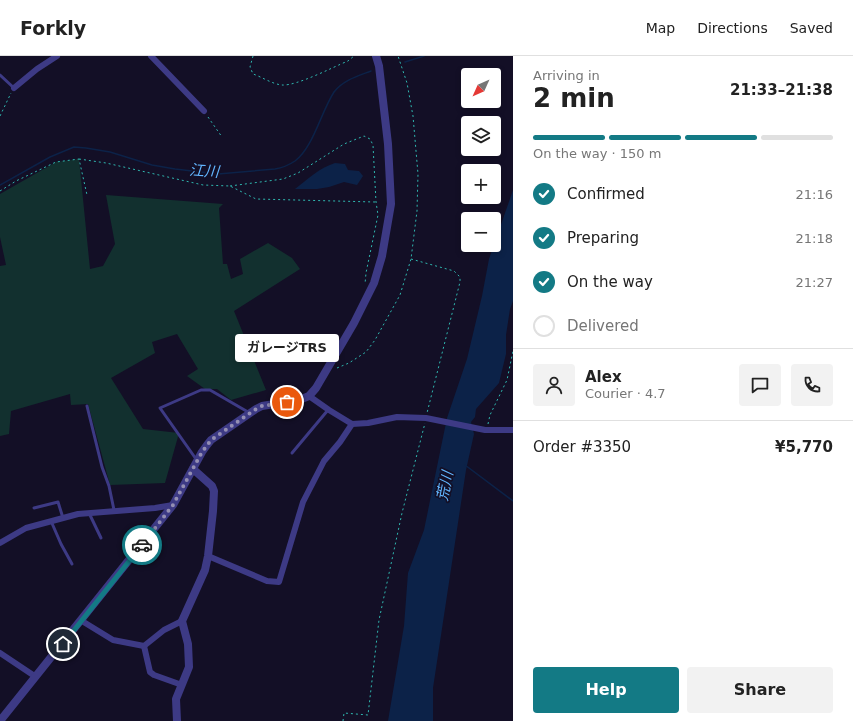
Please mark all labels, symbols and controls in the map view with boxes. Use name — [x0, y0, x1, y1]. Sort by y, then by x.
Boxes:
text: Forkly — [20, 17, 86, 39]
text: Map — [646, 20, 675, 36]
text: Directions — [697, 20, 768, 36]
text: Saved — [790, 20, 833, 36]
north arrow — [461, 68, 501, 108]
map controls — [461, 68, 501, 252]
text: Arriving in — [533, 68, 600, 83]
text: 21:33–21:38 — [730, 81, 833, 99]
text: 2 min — [533, 83, 615, 113]
button: layers — [461, 116, 501, 156]
text: On the way · 150 m — [533, 146, 661, 161]
water label: 江川 — [188, 161, 222, 181]
button: + — [461, 164, 501, 204]
icon: check — [533, 183, 555, 205]
text: Confirmed — [567, 185, 645, 203]
text: 21:16 — [796, 187, 833, 202]
button: − — [461, 212, 501, 252]
icon: check — [533, 227, 555, 249]
text: Preparing — [567, 229, 639, 247]
text: 21:18 — [796, 231, 833, 246]
icon: check — [533, 271, 555, 293]
text: On the way — [567, 273, 653, 291]
text: 21:27 — [796, 275, 833, 290]
text: Delivered — [567, 317, 639, 335]
callout: ガレージTRS — [235, 334, 339, 362]
text: ガレージTRS — [247, 340, 327, 355]
button: person — [533, 364, 575, 406]
button: chat — [739, 364, 781, 406]
button: phone — [791, 364, 833, 406]
text: Alex — [585, 368, 622, 386]
pin — [270, 385, 304, 419]
text: Courier · 4.7 — [585, 386, 666, 401]
icon: bag — [276, 391, 298, 413]
text: Order #3350 — [533, 438, 631, 456]
text: ¥5,770 — [775, 438, 833, 456]
water label: 荒川 — [433, 468, 457, 502]
courier — [122, 525, 162, 565]
icon: car — [131, 534, 153, 556]
pin — [46, 627, 80, 661]
icon: home — [52, 633, 74, 655]
button: Help — [533, 667, 679, 713]
button: Share — [687, 667, 833, 713]

